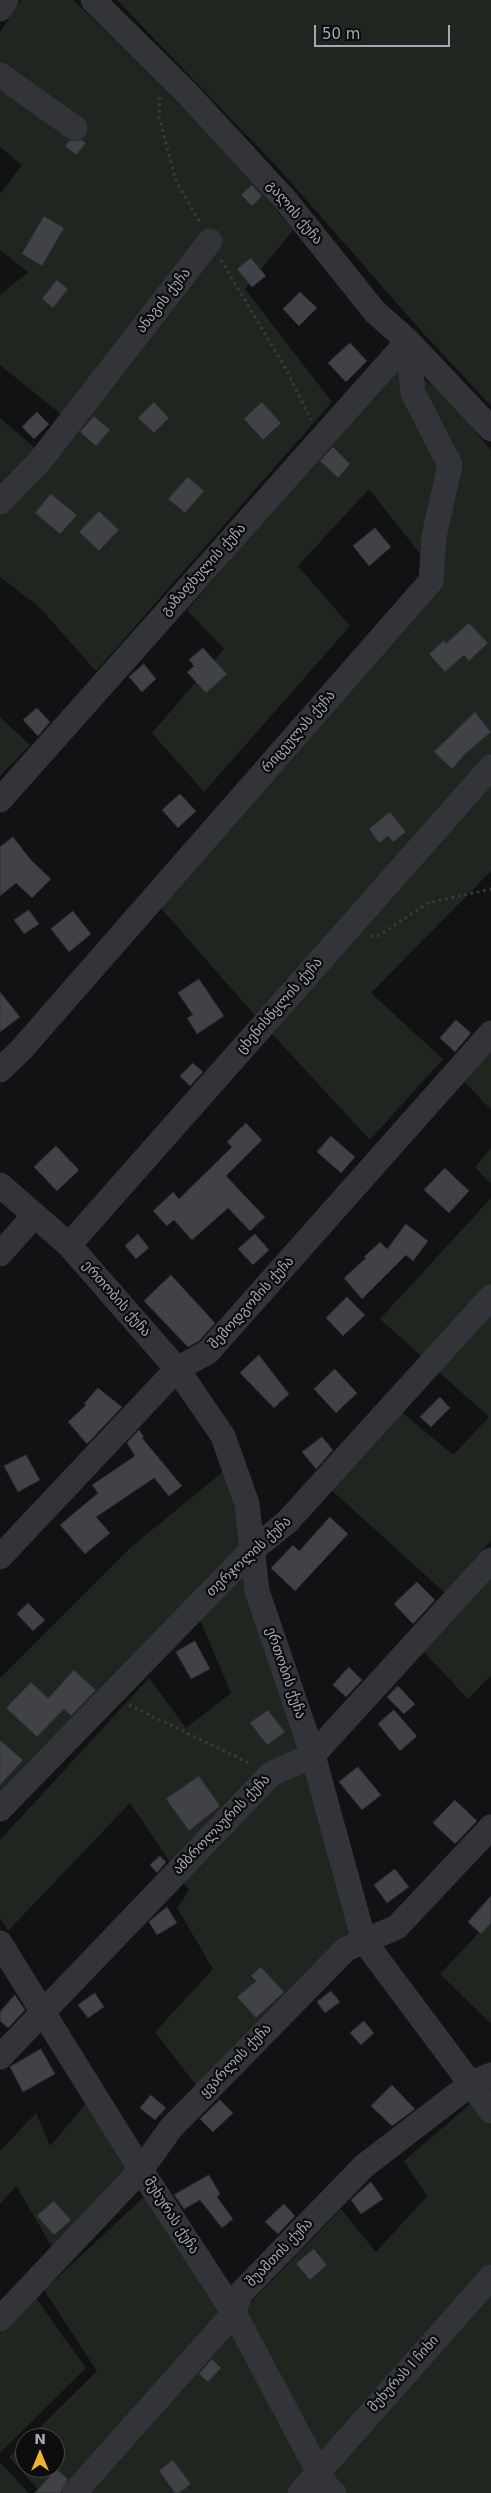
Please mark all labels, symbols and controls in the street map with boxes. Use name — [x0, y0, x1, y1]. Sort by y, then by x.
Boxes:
scale bar — [316, 15, 452, 47]
text: 50 m — [322, 25, 360, 43]
street label: გალის ქუჩა — [262, 178, 326, 248]
street label: ანაგის ქუჩა — [133, 265, 195, 337]
street label: გაზაფხულის ქუჩა — [158, 520, 250, 620]
street label: რიცეულას ქუჩა — [259, 687, 339, 777]
street label: ცხენისწყლის ქუჩა — [234, 955, 326, 1057]
street label: შემოდგომის ქუჩა — [206, 1253, 298, 1353]
street label: ერთობის ქუჩა — [78, 1257, 154, 1341]
street label: თერჯოლის ქუჩა — [203, 1513, 295, 1601]
street label: ერთობის ქუჩა — [261, 1625, 309, 1721]
street label: ამბროლაურის ქუჩა — [170, 1772, 274, 1878]
street label: ყვარლის ქუჩა — [197, 2021, 275, 2101]
street label: მუხურას ქუჩა — [140, 2174, 202, 2258]
street label: შუამთის ქუჩა — [243, 2215, 317, 2291]
street label: მუხურას I ჩიხი — [365, 2332, 443, 2416]
north arrow — [15, 2428, 65, 2478]
text: N — [34, 2431, 46, 2447]

